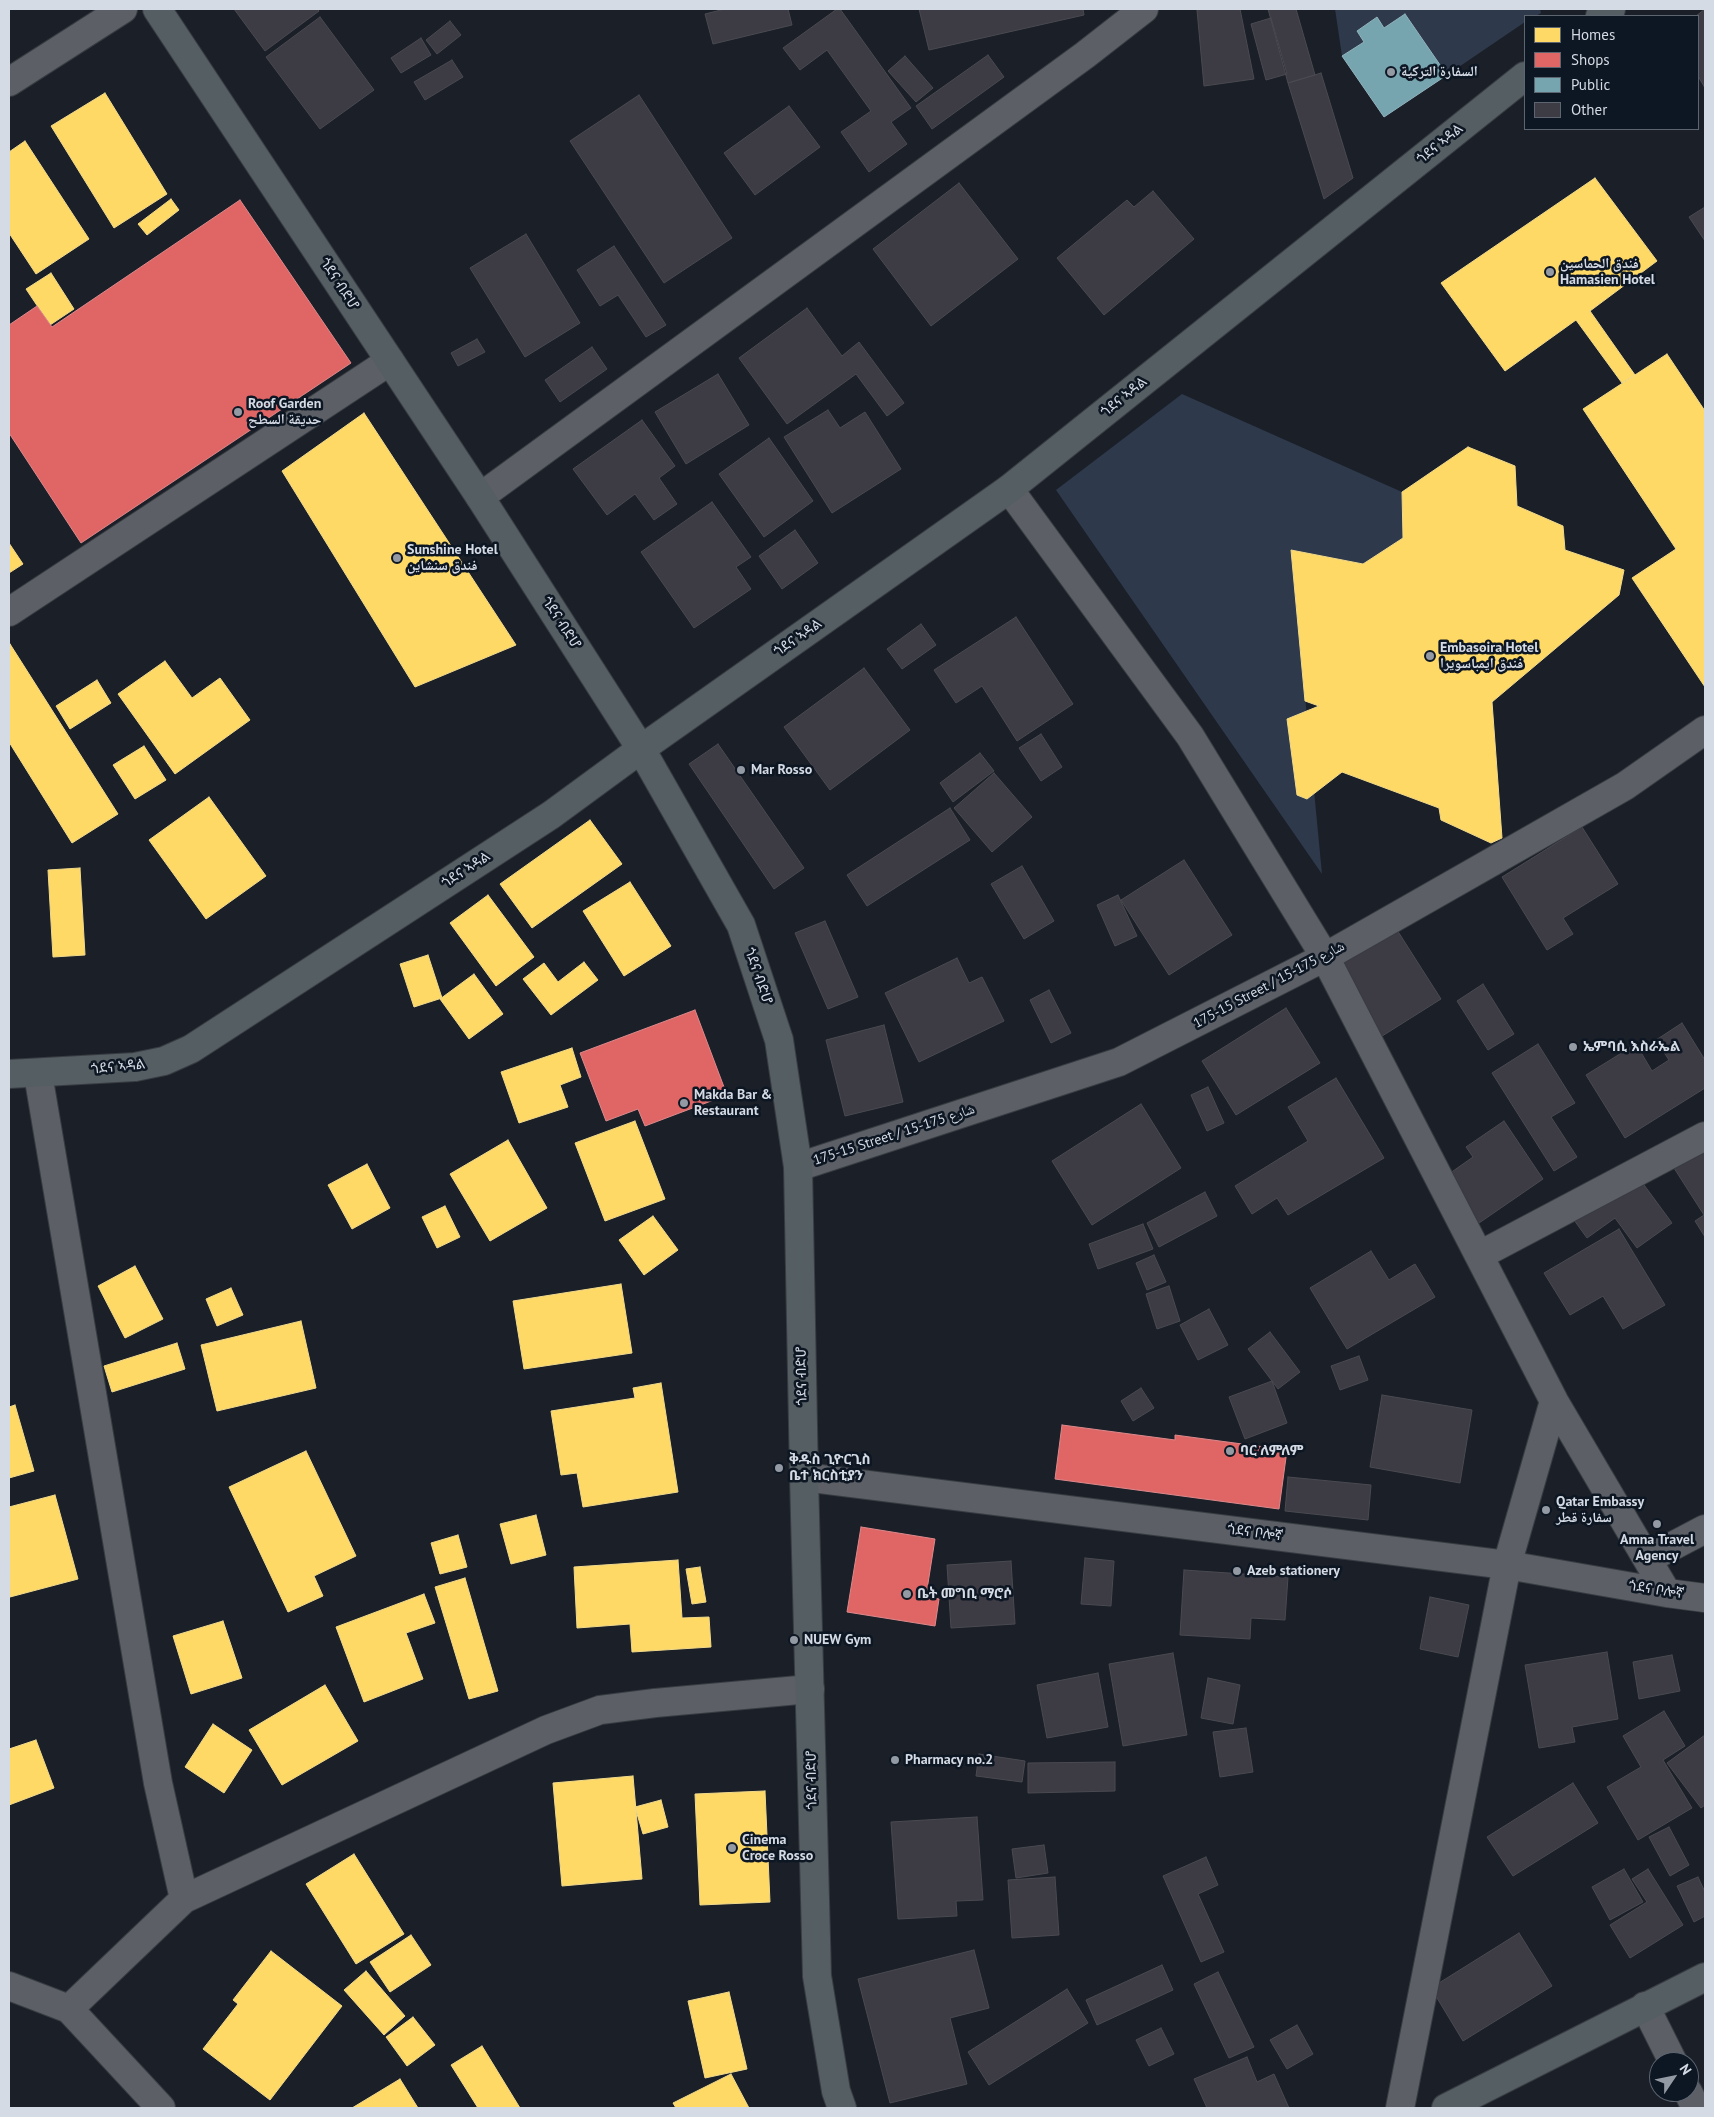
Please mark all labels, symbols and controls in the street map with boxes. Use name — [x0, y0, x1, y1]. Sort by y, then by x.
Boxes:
legend — [1524, 15, 1699, 130]
text: Homes — [1571, 25, 1615, 44]
text: Shops — [1571, 50, 1610, 69]
place label: السفارة التركية — [1401, 64, 1478, 80]
marker: السفارة التركية — [1385, 66, 1397, 78]
text: Public — [1571, 75, 1610, 94]
text: Other — [1571, 100, 1607, 119]
street label: ጎደና ኣዳል — [1414, 120, 1466, 168]
street label: ጎደና ብድሆ — [316, 255, 362, 313]
place label: فندق الحماسين Hamasien Hotel — [1560, 256, 1655, 288]
marker: فندق الحماسين Hamasien Hotel — [1544, 266, 1556, 278]
street label: ጎደና ኣዳል — [1098, 373, 1150, 421]
place label: Roof Garden حديقة السطح — [248, 396, 321, 428]
marker: Roof Garden حديقة السطح — [232, 406, 244, 418]
place label: Sunshine Hotel فندق سنشاين — [407, 542, 498, 574]
marker: Sunshine Hotel فندق سنشاين — [391, 552, 403, 564]
street label: ጎደና ብድሆ — [538, 594, 584, 652]
street label: ጎደና ኣዳል — [771, 616, 825, 660]
place label: Embasoira Hotel فندق ايمباسويرا — [1440, 640, 1538, 672]
marker: Embasoira Hotel فندق ايمباسويرا — [1424, 650, 1436, 662]
place label: Mar Rosso — [751, 762, 812, 778]
marker: Mar Rosso — [735, 764, 747, 776]
street label: ጎደና ኣዳል — [439, 848, 493, 892]
street label: 175-15 Street / شارع 175-15 — [1191, 938, 1347, 1032]
street label: ጎደና ብድሆ — [741, 946, 775, 1006]
place label: ኤምባሲ እስራኤል — [1583, 1039, 1680, 1055]
marker: ኤምባሲ እስራኤል — [1567, 1041, 1579, 1053]
street label: ጎደና ኣዳል — [90, 1056, 146, 1078]
place label: Makda Bar & Restaurant — [694, 1087, 772, 1120]
marker: Makda Bar & Restaurant — [678, 1097, 690, 1109]
street label: 175-15 Street / شارع 175-15 — [811, 1101, 977, 1169]
street label: ጎደና ብድሆ — [793, 1347, 811, 1405]
place label: ባር ለምለም — [1240, 1443, 1304, 1459]
marker: ባር ለምለም — [1224, 1445, 1236, 1457]
place label: ቅዱስ ጊዮርጊስ ቤተ ክርስቲያን — [789, 1452, 871, 1484]
marker: ቅዱስ ጊዮርጊስ ቤተ ክርስቲያን — [773, 1462, 785, 1474]
place label: Qatar Embassy سفارة قطر — [1556, 1494, 1644, 1526]
marker: Qatar Embassy سفارة قطر — [1540, 1504, 1552, 1516]
marker: Amna Travel Agency — [1651, 1518, 1663, 1530]
street label: ጎደና ቦሎኛ — [1227, 1521, 1283, 1545]
place label: Amna Travel Agency — [1620, 1532, 1694, 1564]
place label: Azeb stationery — [1247, 1563, 1340, 1579]
marker: Azeb stationery — [1231, 1565, 1243, 1577]
street label: ጎደና ቦሎኛ — [1627, 1577, 1685, 1603]
place label: ቤት መግቢ ማሮሶ — [917, 1586, 1012, 1602]
marker: ቤት መግቢ ማሮሶ — [901, 1588, 913, 1600]
place label: NUEW Gym — [804, 1632, 871, 1648]
marker: NUEW Gym — [788, 1634, 800, 1646]
street label: ጎደና ብድሆ — [803, 1751, 821, 1809]
place label: Pharmacy no.2 — [905, 1752, 993, 1768]
marker: Pharmacy no.2 — [889, 1754, 901, 1766]
place label: Cinema Croce Rosso — [742, 1832, 813, 1864]
marker: Cinema Croce Rosso — [726, 1842, 738, 1854]
north arrow — [1649, 2052, 1699, 2102]
text: N — [1676, 2060, 1696, 2078]

